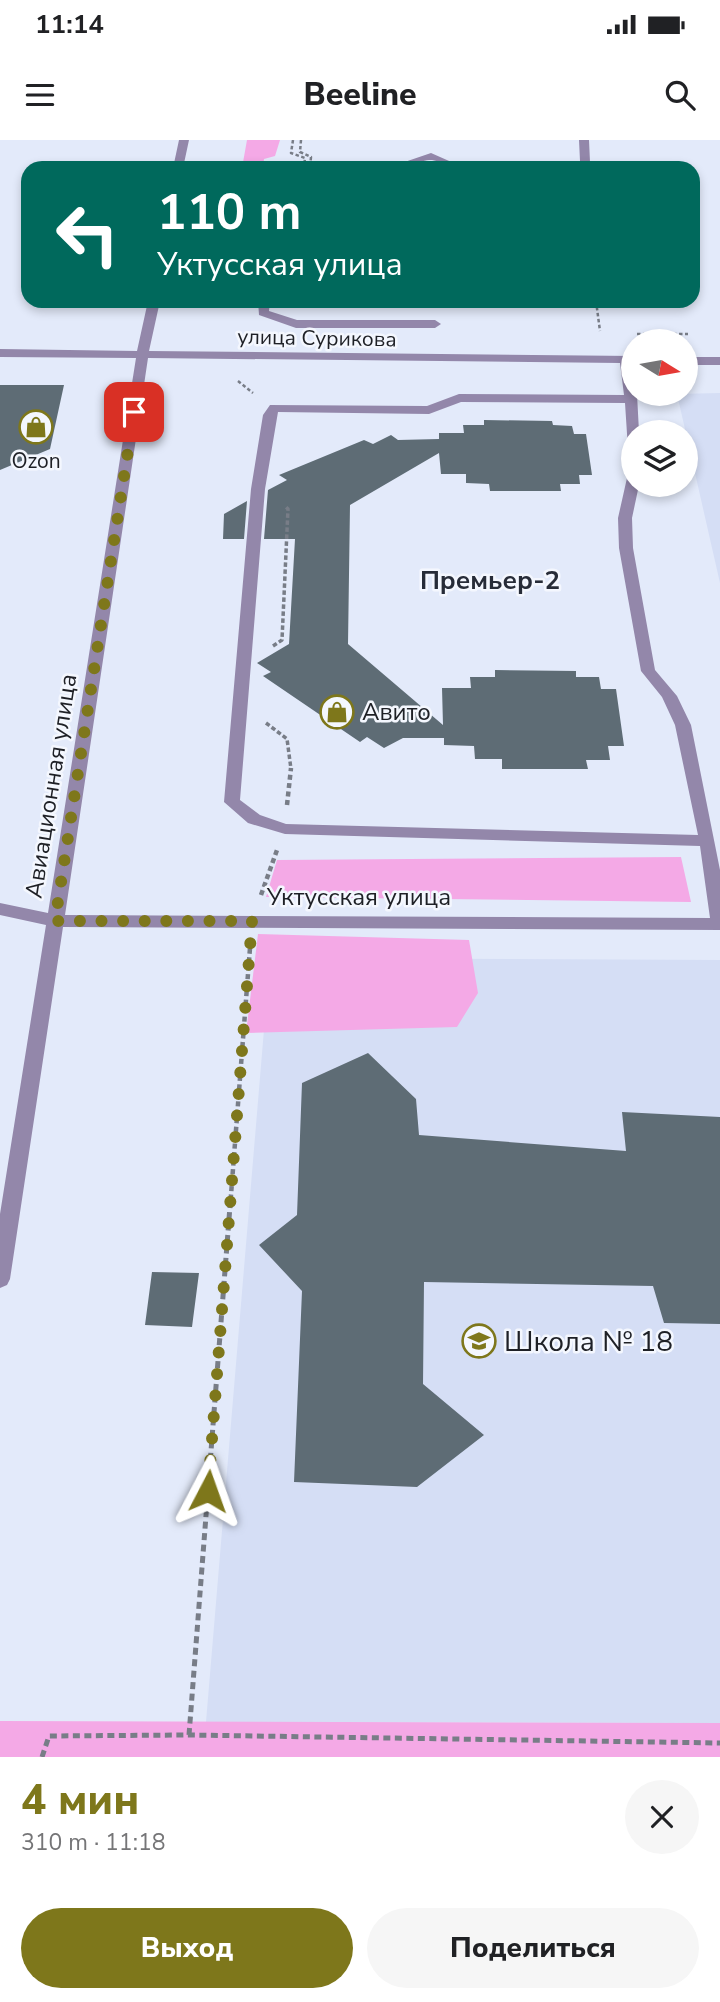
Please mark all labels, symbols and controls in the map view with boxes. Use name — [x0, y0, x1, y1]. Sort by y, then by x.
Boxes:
text: 11:14 — [35, 7, 104, 42]
text: Beeline — [303, 73, 417, 116]
icon: menu — [21, 76, 59, 114]
icon: search — [661, 76, 699, 114]
text: 110 m — [157, 179, 301, 246]
icon: left — [42, 189, 133, 280]
text: Уктусская улица — [157, 243, 403, 286]
street label: улица Сурикова — [237, 323, 397, 353]
north arrow — [621, 329, 698, 406]
map controls — [621, 329, 698, 497]
pin — [104, 382, 164, 442]
icon: arrive — [115, 393, 153, 431]
shop icon: Ozon — [17, 408, 55, 446]
button: layers — [621, 420, 698, 497]
place label: Ozon — [11, 447, 61, 475]
district label: Премьер-2 — [420, 563, 560, 598]
street label: Авиационная улица — [17, 672, 85, 900]
shop icon: Авито — [318, 693, 356, 731]
place label: Авито — [362, 696, 431, 728]
street label: Уктусская улица — [266, 881, 451, 913]
school or university icon: Школа № 18 — [460, 1322, 498, 1360]
place label: Школа № 18 — [504, 1323, 673, 1361]
position arrow — [171, 1454, 245, 1528]
text: 4 мин — [21, 1772, 139, 1829]
button: close — [625, 1780, 699, 1854]
text: 310 m · 11:18 — [21, 1827, 166, 1858]
button: Выход — [21, 1908, 353, 1988]
button: Поделиться — [367, 1908, 699, 1988]

